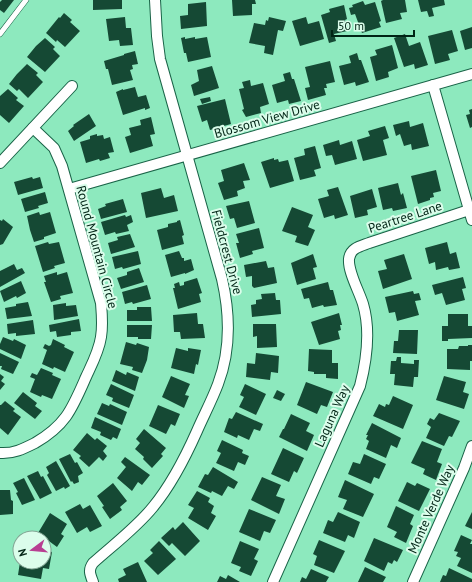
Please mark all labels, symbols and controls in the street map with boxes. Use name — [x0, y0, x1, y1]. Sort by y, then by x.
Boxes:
scale bar — [332, 12, 414, 38]
text: 50 m — [338, 18, 364, 33]
street label: Blossom View Drive — [212, 96, 322, 142]
street label: Round Mountain Circle — [72, 184, 122, 310]
street label: Peartree Lane — [366, 197, 444, 237]
street label: Fieldcrest Drive — [208, 208, 246, 296]
street label: Laguna Way — [311, 382, 353, 450]
street label: Monte Verde Way — [404, 462, 458, 556]
north arrow — [12, 530, 52, 570]
text: N — [15, 547, 30, 558]

